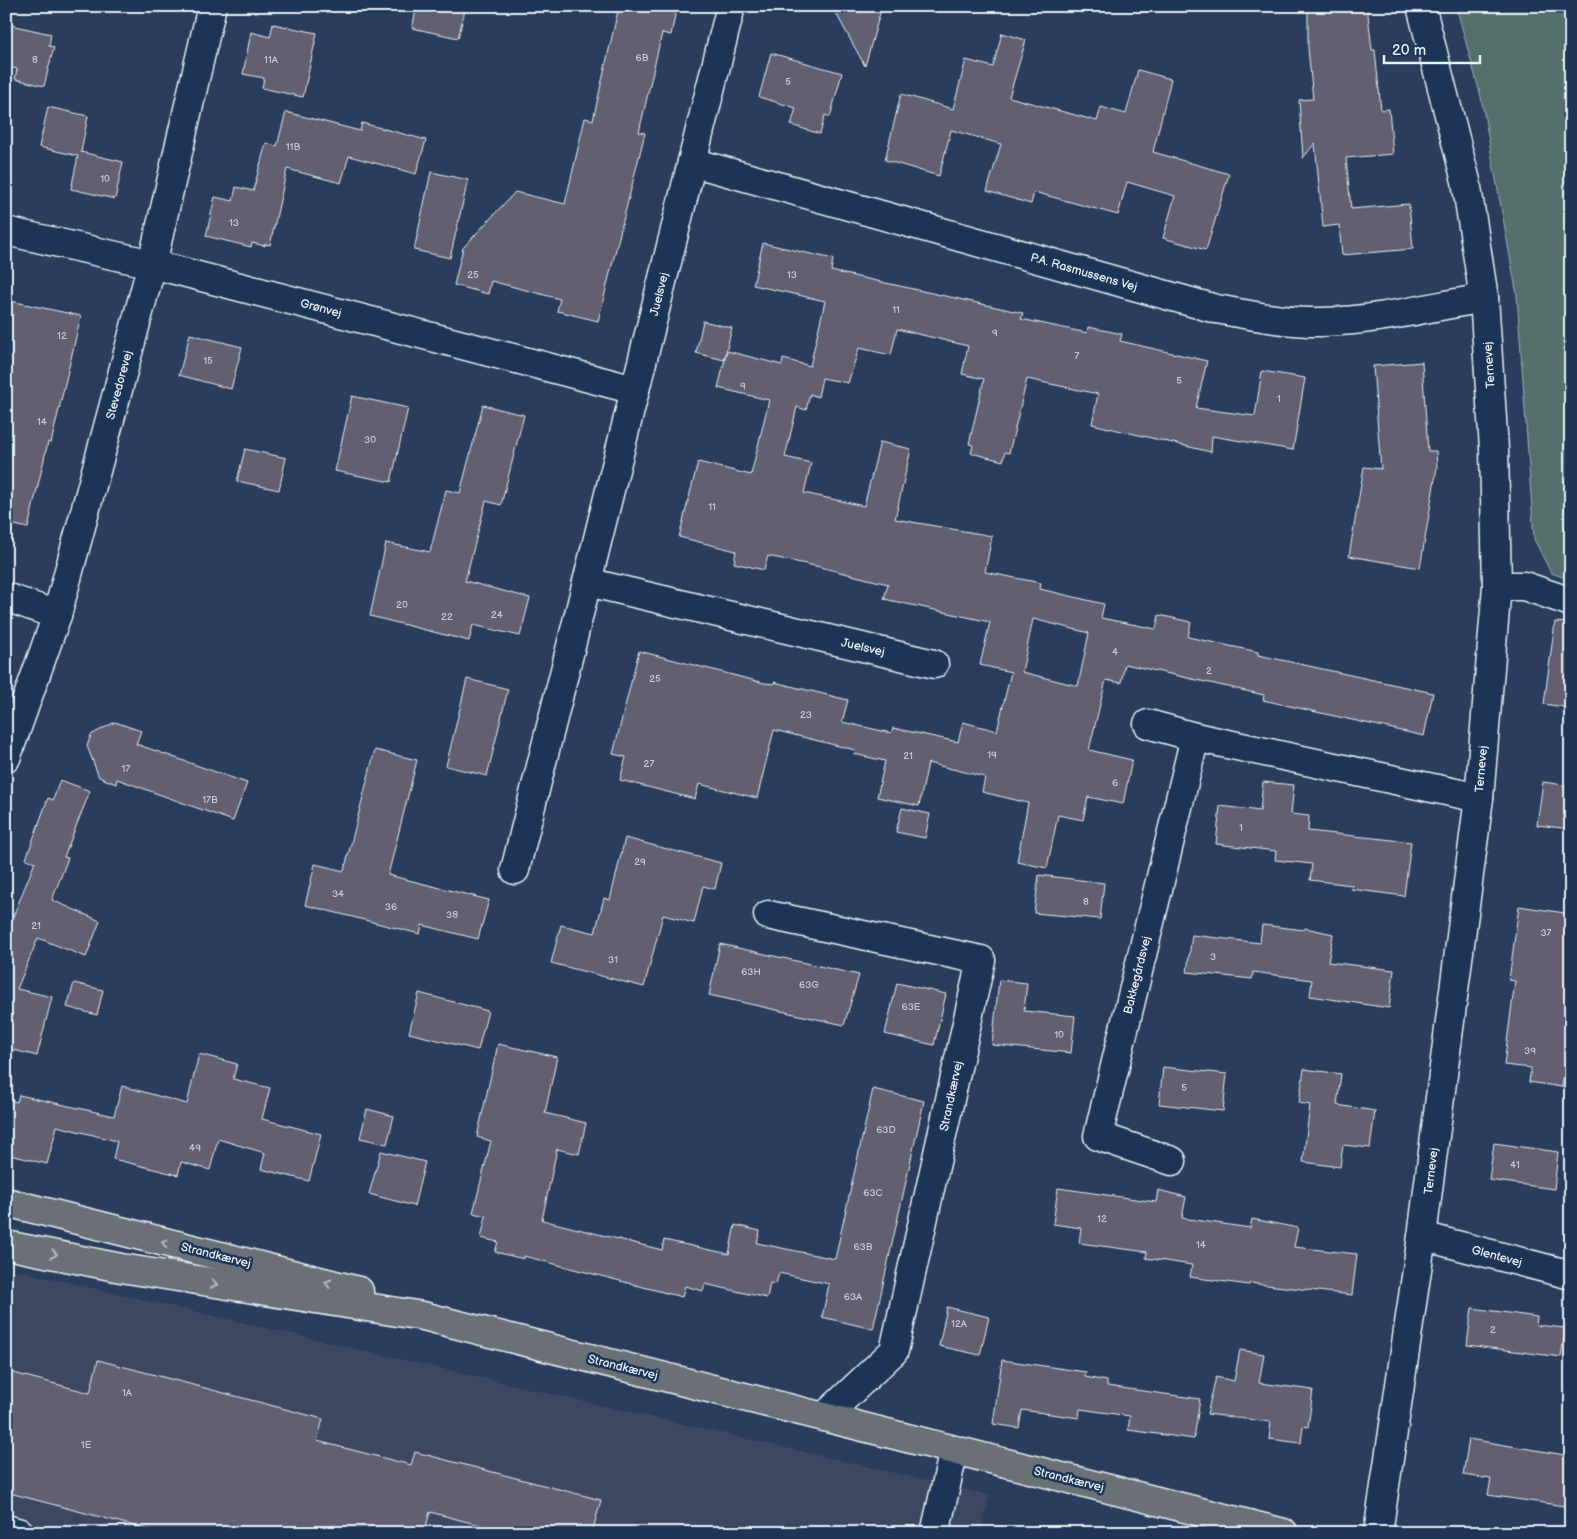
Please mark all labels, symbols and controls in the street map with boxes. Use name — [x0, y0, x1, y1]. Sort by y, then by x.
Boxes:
scale bar — [1384, 32, 1481, 64]
text: 20 m — [1392, 41, 1426, 60]
house number: 6B — [636, 52, 649, 64]
house number: 8 — [32, 54, 38, 66]
house number: 11A — [264, 54, 279, 66]
house number: 5 — [785, 76, 791, 88]
house number: 11B — [286, 141, 300, 153]
house number: 10 — [100, 173, 110, 185]
house number: 13 — [229, 217, 239, 229]
street label: P.A. Rasmussens Vej — [1029, 250, 1139, 295]
house number: 25 — [467, 269, 479, 281]
house number: 13 — [787, 269, 797, 281]
street label: Juelsvej — [647, 271, 672, 317]
street label: Grønvej — [299, 296, 343, 321]
house number: 11 — [892, 304, 900, 316]
house number: 9 — [992, 327, 998, 339]
house number: 12 — [57, 330, 67, 342]
street label: Ternevej — [1480, 341, 1499, 389]
street label: Stevedorevej — [103, 349, 136, 421]
house number: 7 — [1075, 350, 1080, 362]
house number: 15 — [203, 355, 213, 367]
house number: 5 — [1176, 375, 1182, 387]
house number: 9 — [740, 380, 746, 392]
house number: 1 — [1277, 393, 1281, 405]
house number: 14 — [37, 416, 47, 428]
house number: 30 — [364, 434, 376, 446]
house number: 11 — [708, 501, 716, 513]
house number: 20 — [396, 599, 408, 611]
house number: 24 — [491, 609, 503, 621]
house number: 22 — [441, 611, 453, 623]
street label: Juelsvej — [840, 635, 886, 660]
house number: 4 — [1112, 646, 1118, 658]
house number: 2 — [1206, 665, 1212, 677]
house number: 25 — [649, 673, 661, 685]
house number: 23 — [800, 709, 812, 721]
street label: Ternevej — [1472, 745, 1491, 793]
house number: 19 — [987, 749, 997, 761]
house number: 21 — [903, 750, 913, 762]
house number: 27 — [644, 758, 654, 770]
house number: 17 — [122, 763, 130, 775]
house number: 6 — [1112, 777, 1118, 789]
house number: 17B — [202, 794, 218, 806]
house number: 1 — [1239, 822, 1243, 834]
house number: 29 — [634, 856, 646, 868]
house number: 34 — [332, 888, 344, 900]
house number: 8 — [1083, 896, 1089, 908]
house number: 36 — [385, 901, 397, 913]
house number: 38 — [446, 909, 458, 921]
house number: 21 — [31, 920, 41, 932]
house number: 37 — [1540, 927, 1552, 939]
street label: Bakkegårdsvej — [1121, 934, 1154, 1016]
house number: 3 — [1210, 951, 1216, 963]
house number: 31 — [608, 954, 618, 966]
house number: 63H — [741, 966, 761, 978]
house number: 63G — [799, 979, 819, 991]
house number: 63E — [902, 1001, 921, 1013]
house number: 10 — [1054, 1029, 1064, 1041]
house number: 39 — [1524, 1045, 1536, 1057]
street label: Strandkærvej — [937, 1059, 966, 1133]
house number: 5 — [1181, 1082, 1187, 1094]
house number: 63D — [876, 1124, 896, 1136]
house number: 49 — [189, 1142, 201, 1154]
street label: Ternevej — [1421, 1147, 1442, 1195]
house number: 41 — [1510, 1159, 1520, 1171]
house number: 63C — [863, 1187, 883, 1199]
house number: 12 — [1097, 1213, 1107, 1225]
one-way arrow — [160, 1238, 169, 1249]
house number: 14 — [1196, 1239, 1206, 1251]
street label: Strandkærvej — [179, 1240, 253, 1271]
house number: 63B — [853, 1241, 873, 1253]
street label: Glentevej — [1470, 1243, 1524, 1270]
one-way arrow — [50, 1249, 58, 1259]
one-way arrow — [210, 1278, 218, 1288]
one-way arrow — [323, 1278, 332, 1289]
house number: 63A — [844, 1291, 863, 1303]
house number: 12A — [951, 1318, 968, 1330]
house number: 2 — [1490, 1324, 1496, 1336]
street label: Strandkærvej — [586, 1352, 660, 1383]
house number: 1A — [122, 1387, 133, 1399]
house number: 1E — [81, 1439, 92, 1451]
street label: Strandkærvej — [1032, 1464, 1106, 1495]

